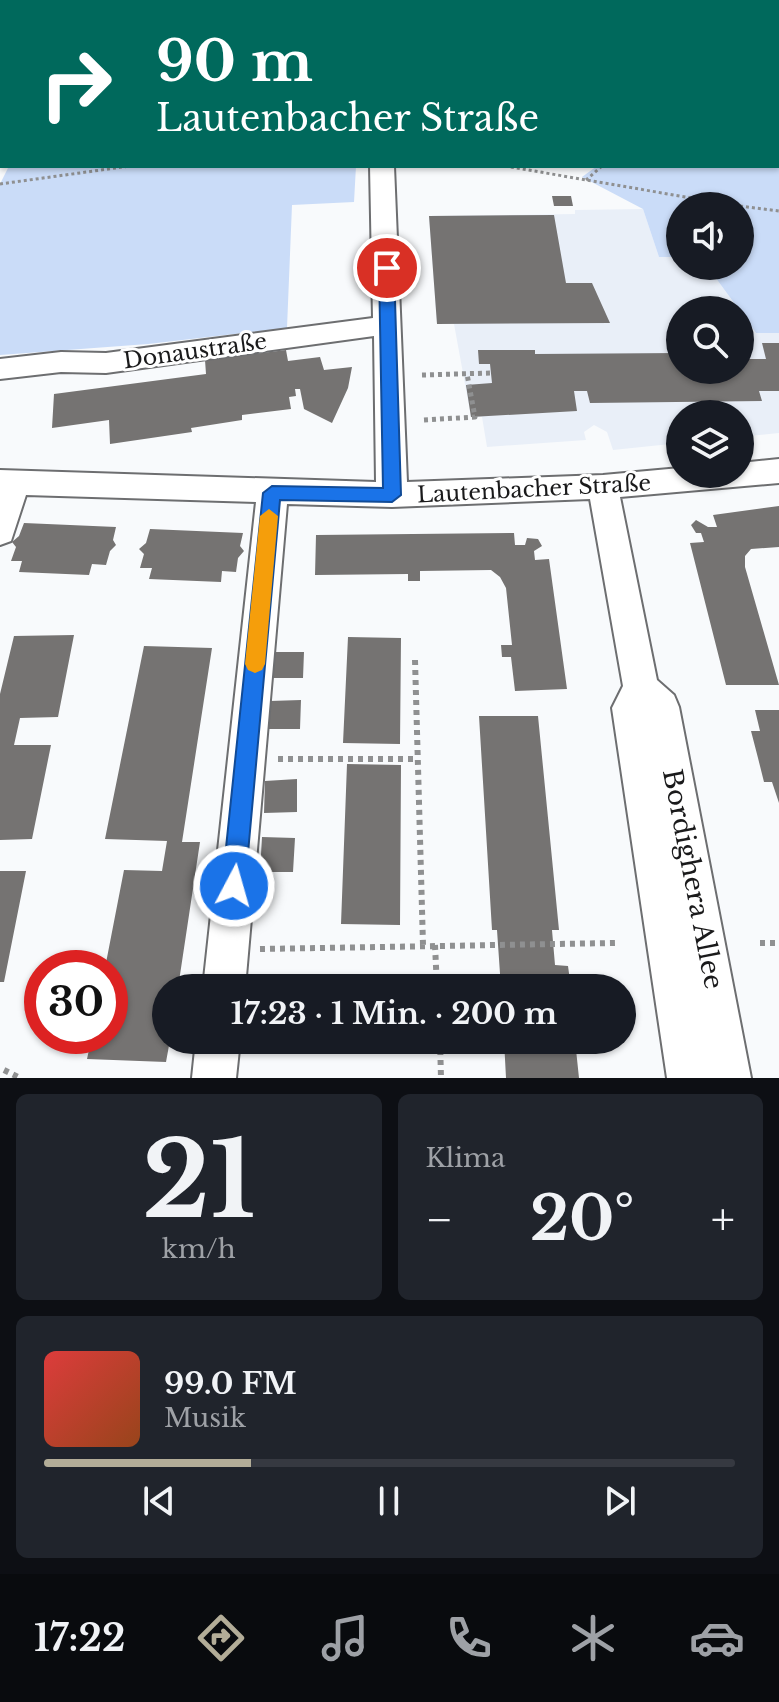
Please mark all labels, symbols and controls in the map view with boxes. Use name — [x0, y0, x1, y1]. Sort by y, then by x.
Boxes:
text: 90 m — [156, 27, 313, 96]
icon: right — [24, 32, 128, 136]
text: Lautenbacher Straße — [156, 96, 539, 141]
map controls — [666, 192, 754, 488]
button: sound — [666, 192, 754, 280]
pin — [353, 234, 421, 302]
icon: arrive — [365, 246, 409, 290]
button: search — [666, 296, 754, 384]
street label: Donaustraße — [122, 328, 268, 374]
button: layers — [666, 400, 754, 488]
street label: Lautenbacher Straße — [416, 469, 652, 509]
street label: Bordighera Allee — [656, 766, 730, 992]
position arrow — [192, 844, 276, 928]
speed limit sign: 30 — [24, 950, 128, 1054]
text: 17:23 · 1 Min. · 200 m — [231, 995, 557, 1032]
text: 21 — [142, 1116, 255, 1245]
text: Klima — [426, 1142, 505, 1174]
text: 20° — [530, 1182, 634, 1256]
text: − — [426, 1192, 453, 1247]
text: + — [711, 1192, 735, 1247]
text: km/h — [162, 1233, 236, 1265]
text: 99.0 FM — [164, 1365, 297, 1402]
text: Musik — [164, 1402, 246, 1434]
icon: previous — [137, 1479, 181, 1523]
icon: pause — [367, 1479, 411, 1523]
icon: next — [598, 1479, 642, 1523]
icon: directions — [193, 1610, 249, 1666]
icon: music — [317, 1610, 373, 1666]
icon: phone — [441, 1610, 497, 1666]
icon: climate — [565, 1610, 621, 1666]
icon: car — [689, 1610, 745, 1666]
text: 17:22 — [34, 1616, 125, 1661]

